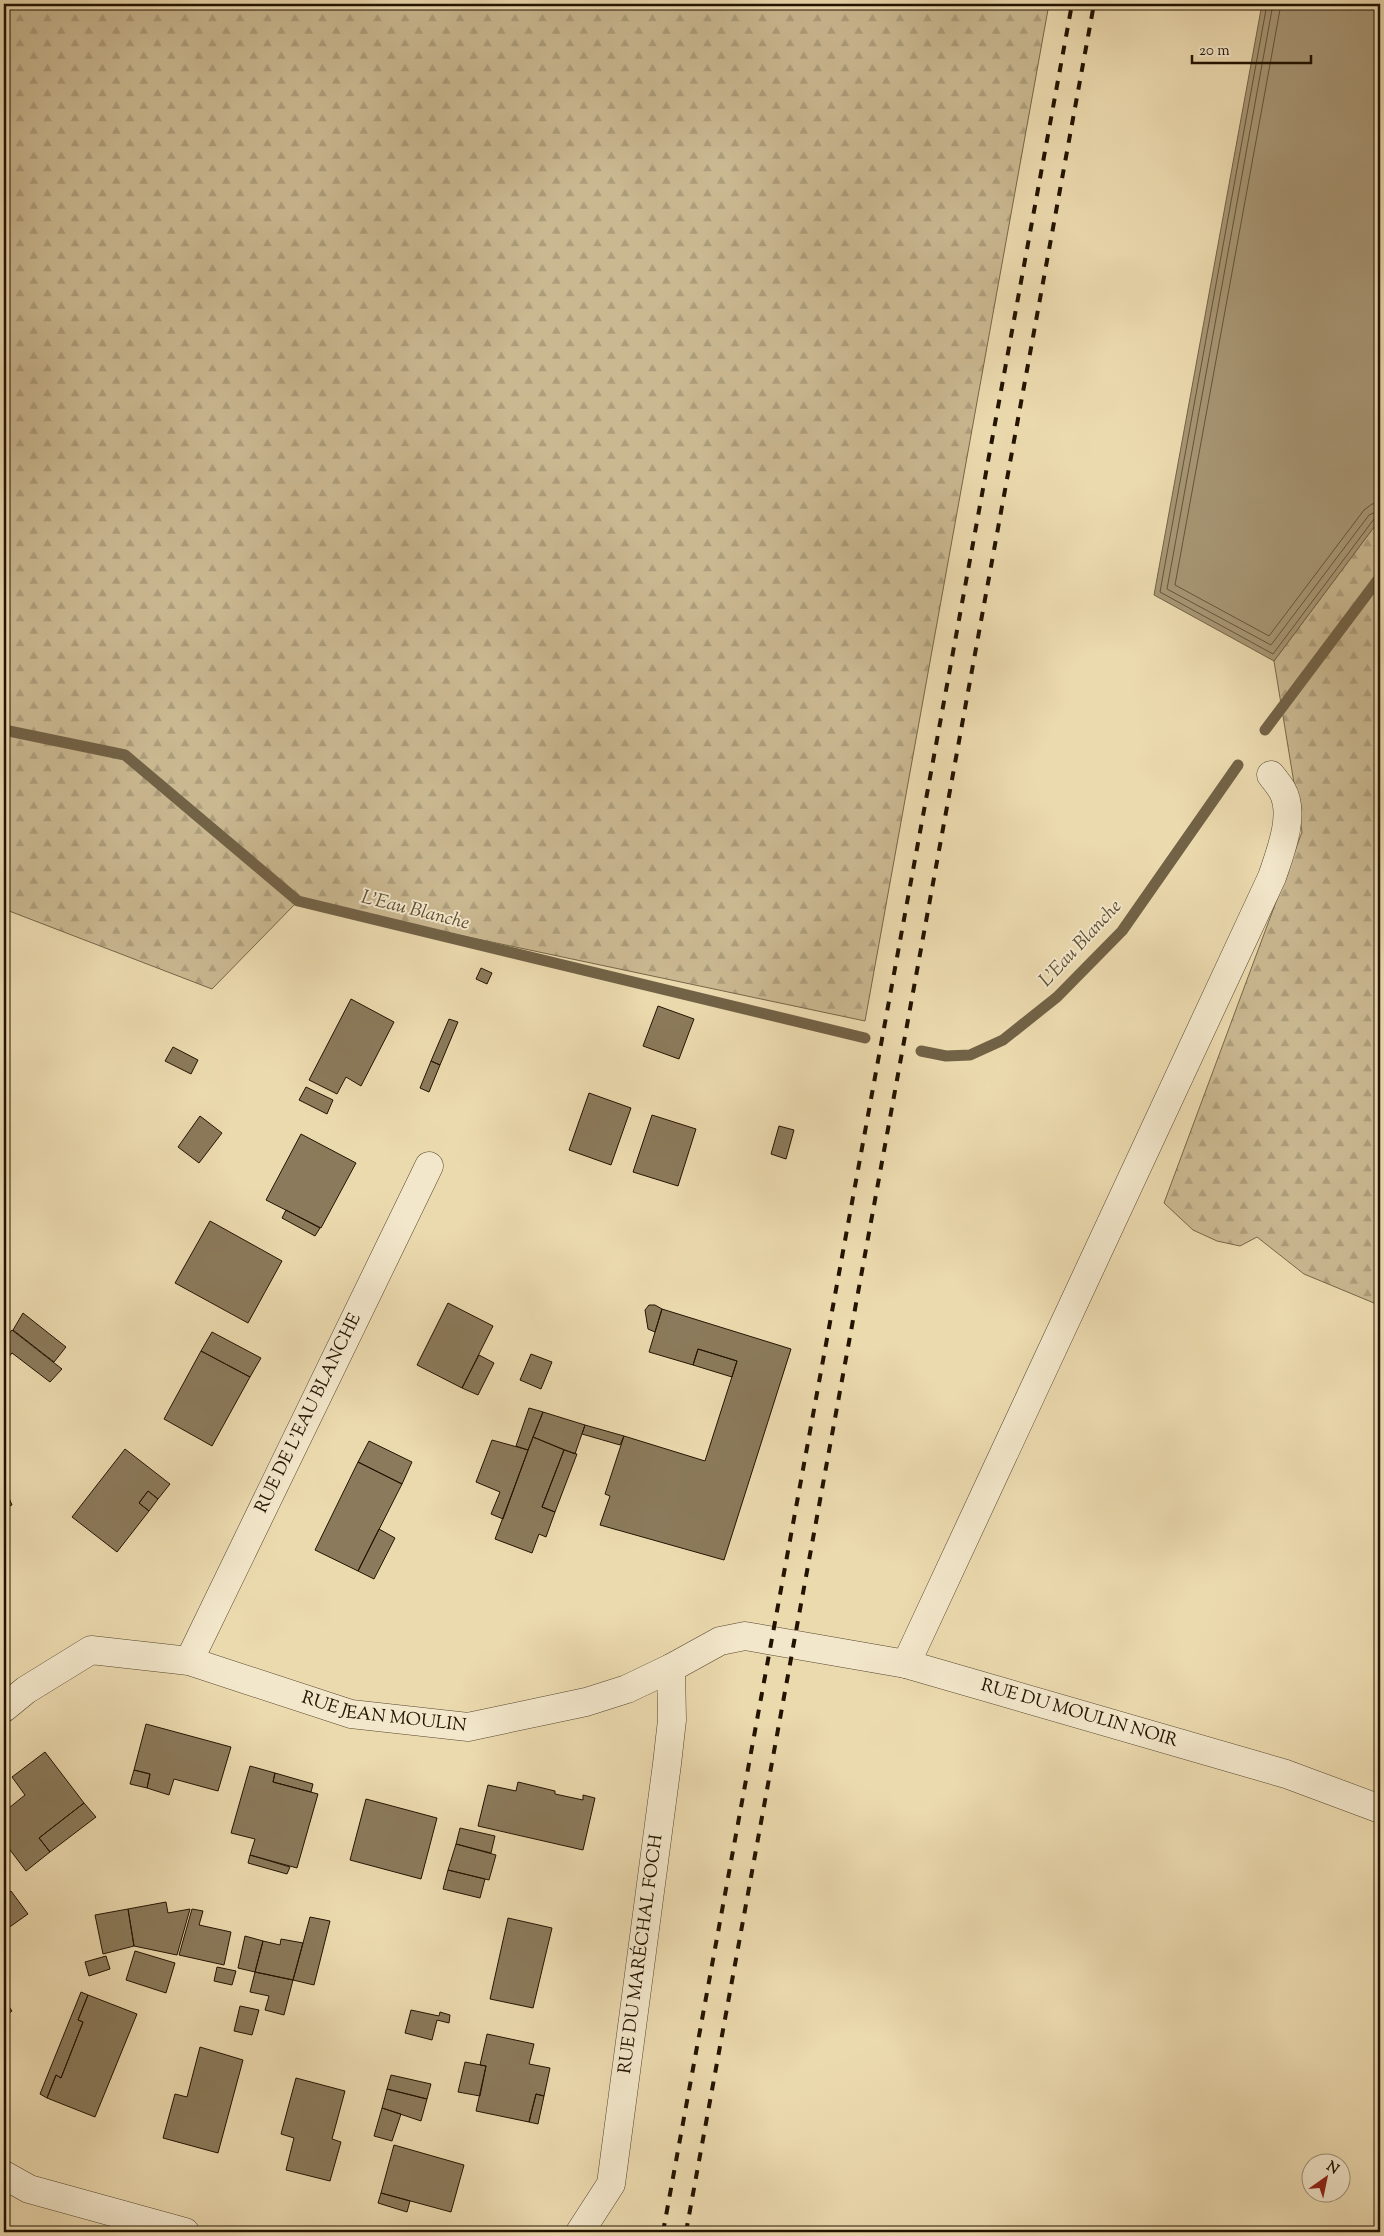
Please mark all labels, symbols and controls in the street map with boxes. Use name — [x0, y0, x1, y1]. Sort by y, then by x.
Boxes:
scale bar — [1192, 32, 1310, 64]
text: 20 m — [1199, 41, 1230, 62]
water label: L'Eau Blanche — [358, 885, 472, 938]
water label: L'Eau Blanche — [1033, 894, 1129, 994]
street label: RUE DE L'EAU BLANCHE — [249, 1309, 369, 1518]
street label: RUE DU MOULIN NOIR — [978, 1673, 1181, 1755]
street label: RUE JEAN MOULIN — [298, 1686, 468, 1740]
street label: RUE DU MARÉCHAL FOCH — [613, 1833, 670, 2075]
north arrow — [1302, 2154, 1352, 2204]
text: N — [1322, 2157, 1342, 2180]

